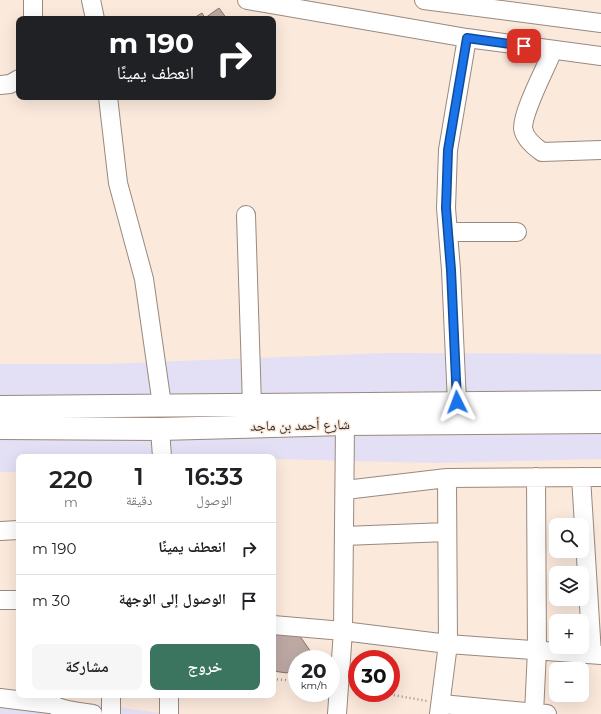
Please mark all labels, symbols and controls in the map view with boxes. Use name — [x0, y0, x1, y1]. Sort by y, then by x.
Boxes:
text: 190 m — [109, 26, 194, 60]
pin — [507, 29, 541, 63]
icon: right — [208, 32, 260, 84]
icon: arrive — [513, 35, 535, 57]
text: انعطف يمينًا — [117, 62, 194, 84]
position arrow — [436, 381, 478, 423]
street label: شارع أحمد بن ماجد — [250, 415, 350, 436]
text: 1 — [135, 462, 144, 491]
text: 16:33 — [185, 462, 243, 491]
text: 220 — [49, 465, 93, 494]
text: دقيقة — [126, 492, 152, 508]
text: الوصول — [196, 492, 232, 508]
text: m — [64, 494, 78, 510]
map controls — [549, 518, 589, 702]
button: search — [549, 518, 589, 558]
text: انعطف يمينًا — [158, 537, 226, 556]
icon: right — [238, 538, 260, 560]
text: 190 m — [32, 539, 76, 558]
button: layers — [549, 566, 589, 606]
text: الوصول إلى الوجهة — [119, 589, 226, 608]
icon: arrive — [238, 590, 260, 612]
text: 30 m — [32, 591, 70, 610]
button: + — [549, 614, 589, 654]
button: مشاركة — [32, 644, 142, 690]
button: خروج — [150, 644, 260, 690]
speed limit sign: 30 — [348, 650, 400, 702]
text: 20 — [301, 659, 327, 683]
button: − — [549, 662, 589, 702]
text: km/h — [301, 679, 327, 692]

